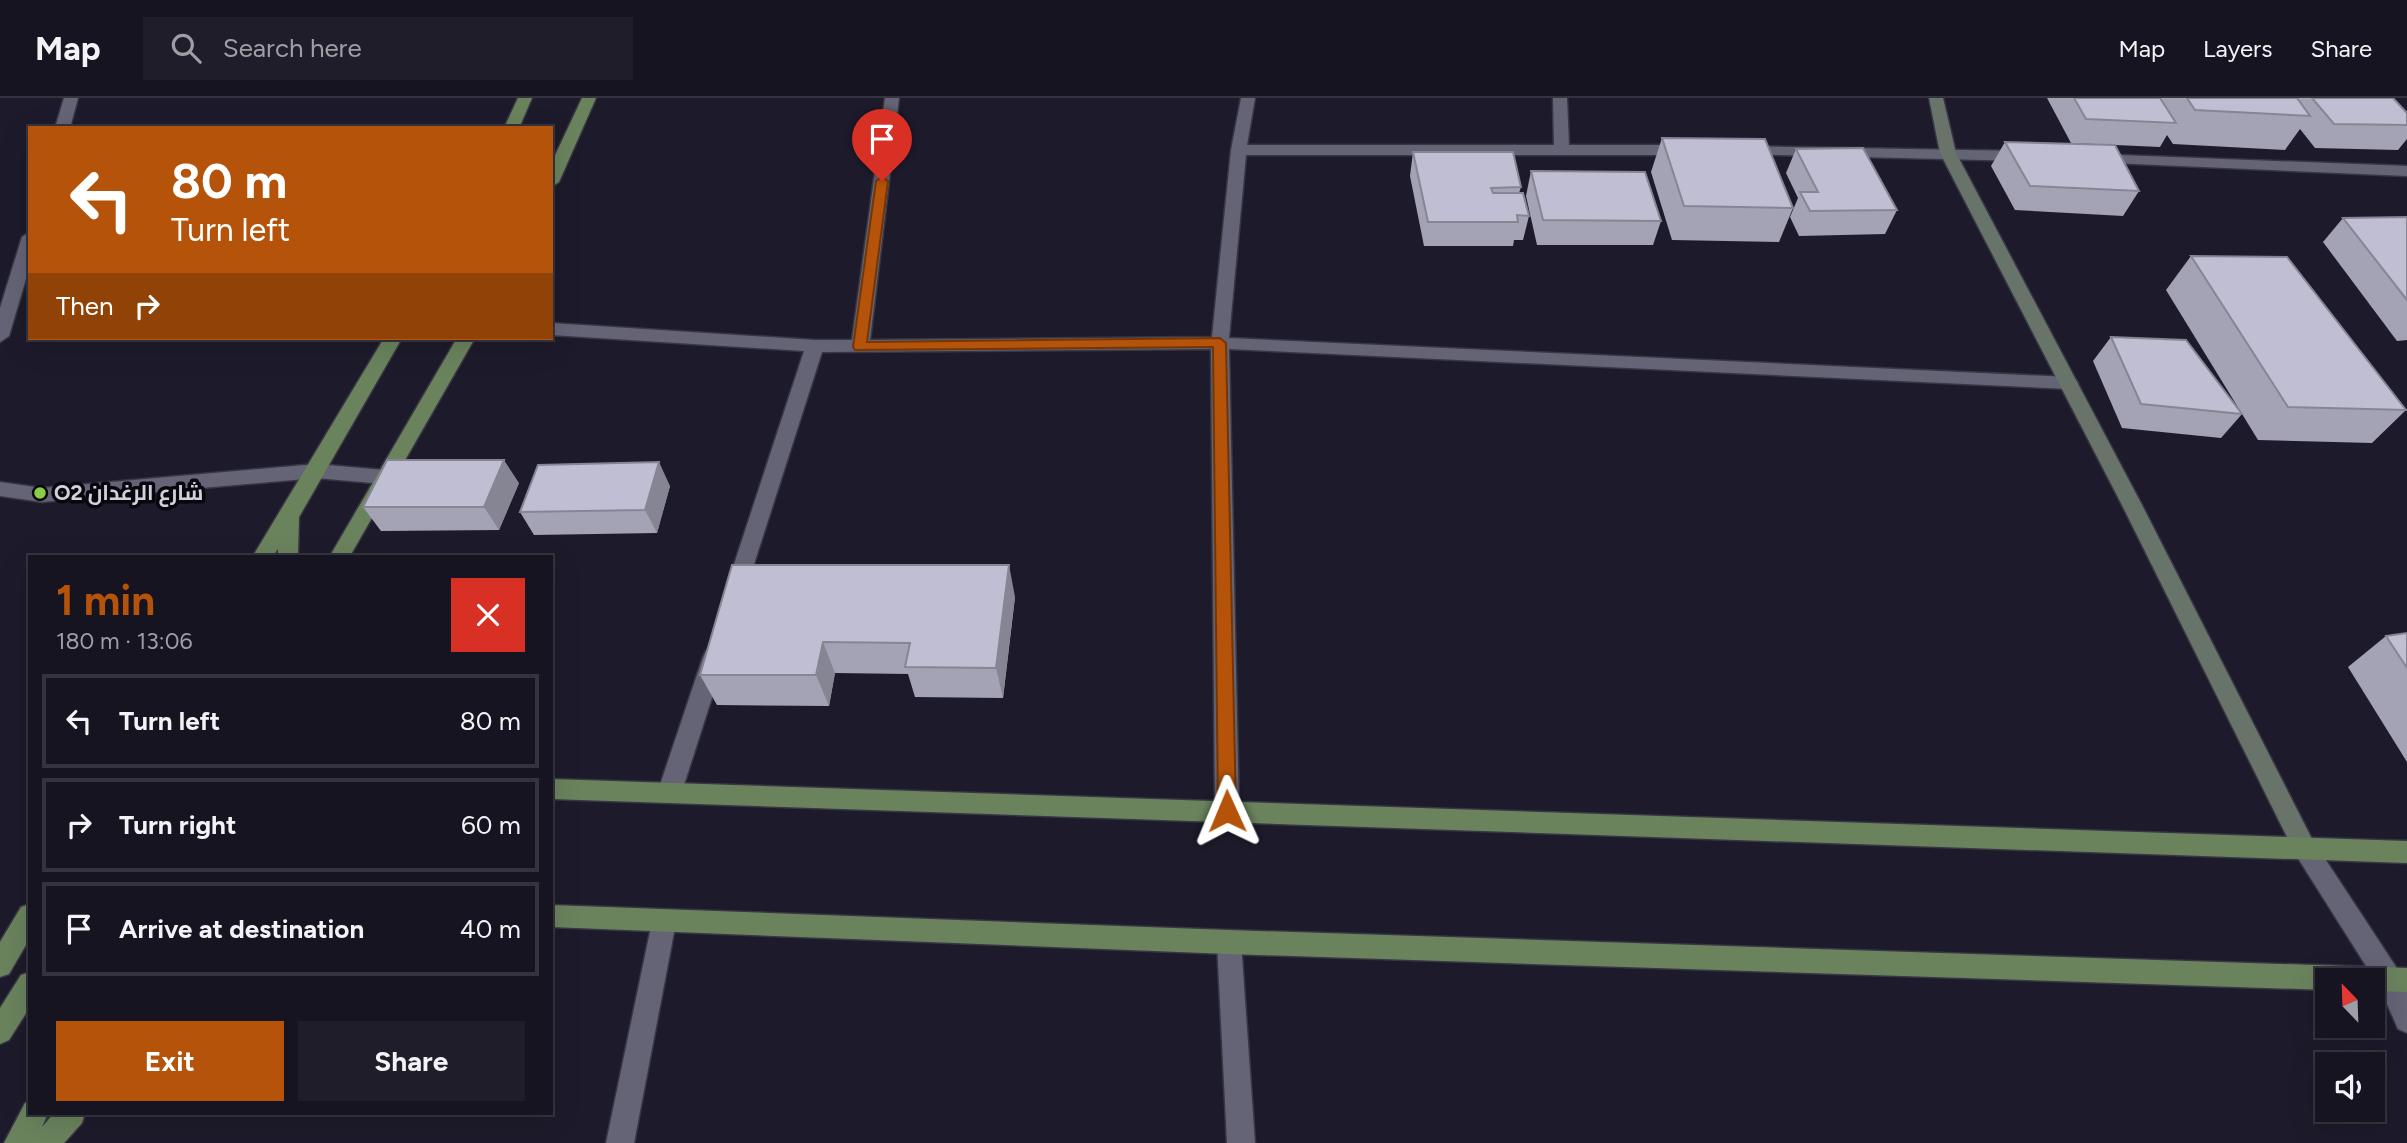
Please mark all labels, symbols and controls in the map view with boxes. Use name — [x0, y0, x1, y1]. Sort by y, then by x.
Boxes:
search box — [143, 17, 633, 80]
text: Map — [35, 29, 101, 68]
icon: search — [167, 29, 205, 67]
text: Search here — [223, 32, 362, 64]
text: Map — [2118, 34, 2165, 63]
text: Layers — [2203, 34, 2272, 63]
text: Share — [2310, 34, 2372, 63]
pin — [852, 109, 912, 181]
icon: arrive — [863, 120, 901, 158]
text: 80 m — [171, 151, 287, 210]
icon: left — [56, 154, 147, 245]
text: Turn left — [171, 211, 290, 249]
icon: right — [128, 287, 166, 325]
text: Then — [56, 290, 114, 322]
place label: O2 شارع الرغدان — [54, 480, 203, 507]
marker: O2 شارع الرغدان — [32, 485, 48, 501]
text: 1 min — [56, 575, 155, 626]
button: close — [451, 578, 525, 652]
text: 180 m · 13:06 — [56, 627, 192, 655]
icon: left — [60, 702, 98, 740]
text: Turn left — [119, 705, 220, 737]
text: 80 m — [460, 705, 521, 737]
position arrow — [1190, 774, 1264, 848]
icon: right — [60, 806, 98, 844]
text: Turn right — [119, 809, 236, 841]
text: 60 m — [461, 809, 521, 841]
icon: arrive — [60, 910, 98, 948]
text: Arrive at destination — [119, 913, 364, 945]
text: 40 m — [460, 913, 521, 945]
north arrow — [2315, 968, 2385, 1038]
map controls — [2315, 968, 2385, 1122]
button: Exit — [56, 1021, 284, 1101]
button: Share — [298, 1021, 525, 1101]
button: sound — [2315, 1052, 2385, 1122]

